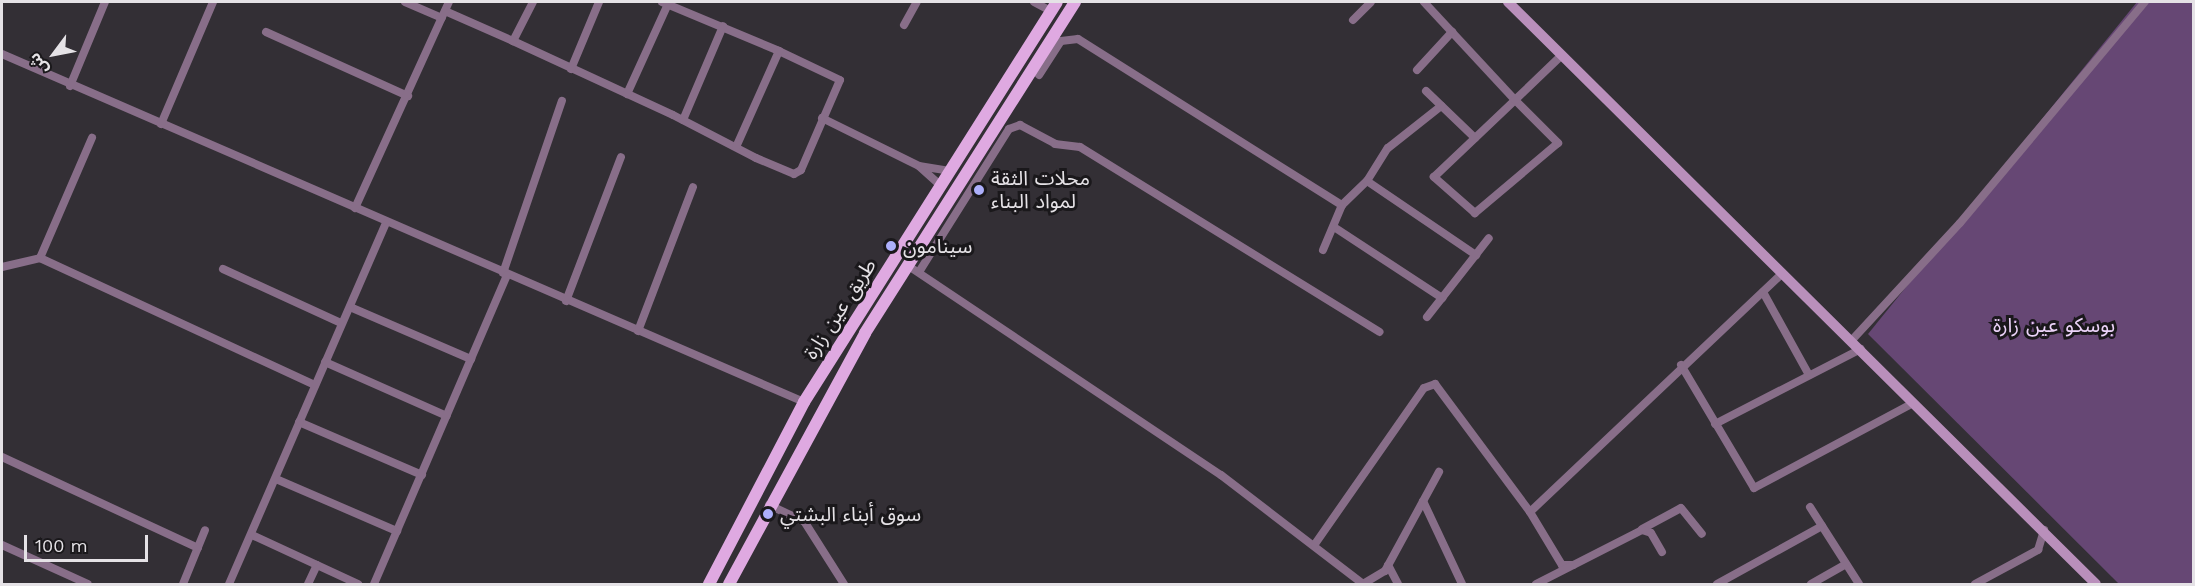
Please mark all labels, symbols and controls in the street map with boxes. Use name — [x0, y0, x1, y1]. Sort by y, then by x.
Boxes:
north arrow — [24, 24, 84, 84]
text: ش — [24, 49, 52, 78]
place label: محلات الثقة لمواد البناء — [991, 166, 1090, 213]
marker: محلات الثقة لمواد البناء — [972, 183, 986, 197]
place label: سينامون — [903, 234, 972, 258]
marker: سينامون — [884, 239, 898, 253]
street label: طريق عين زارة — [799, 254, 881, 364]
park label: بوسكو عين زارة — [1993, 313, 2115, 337]
place label: سوق أبناء البشتي — [780, 502, 921, 526]
marker: سوق أبناء البشتي — [761, 507, 775, 521]
scale bar — [27, 523, 152, 561]
text: 100 m — [35, 535, 88, 556]

